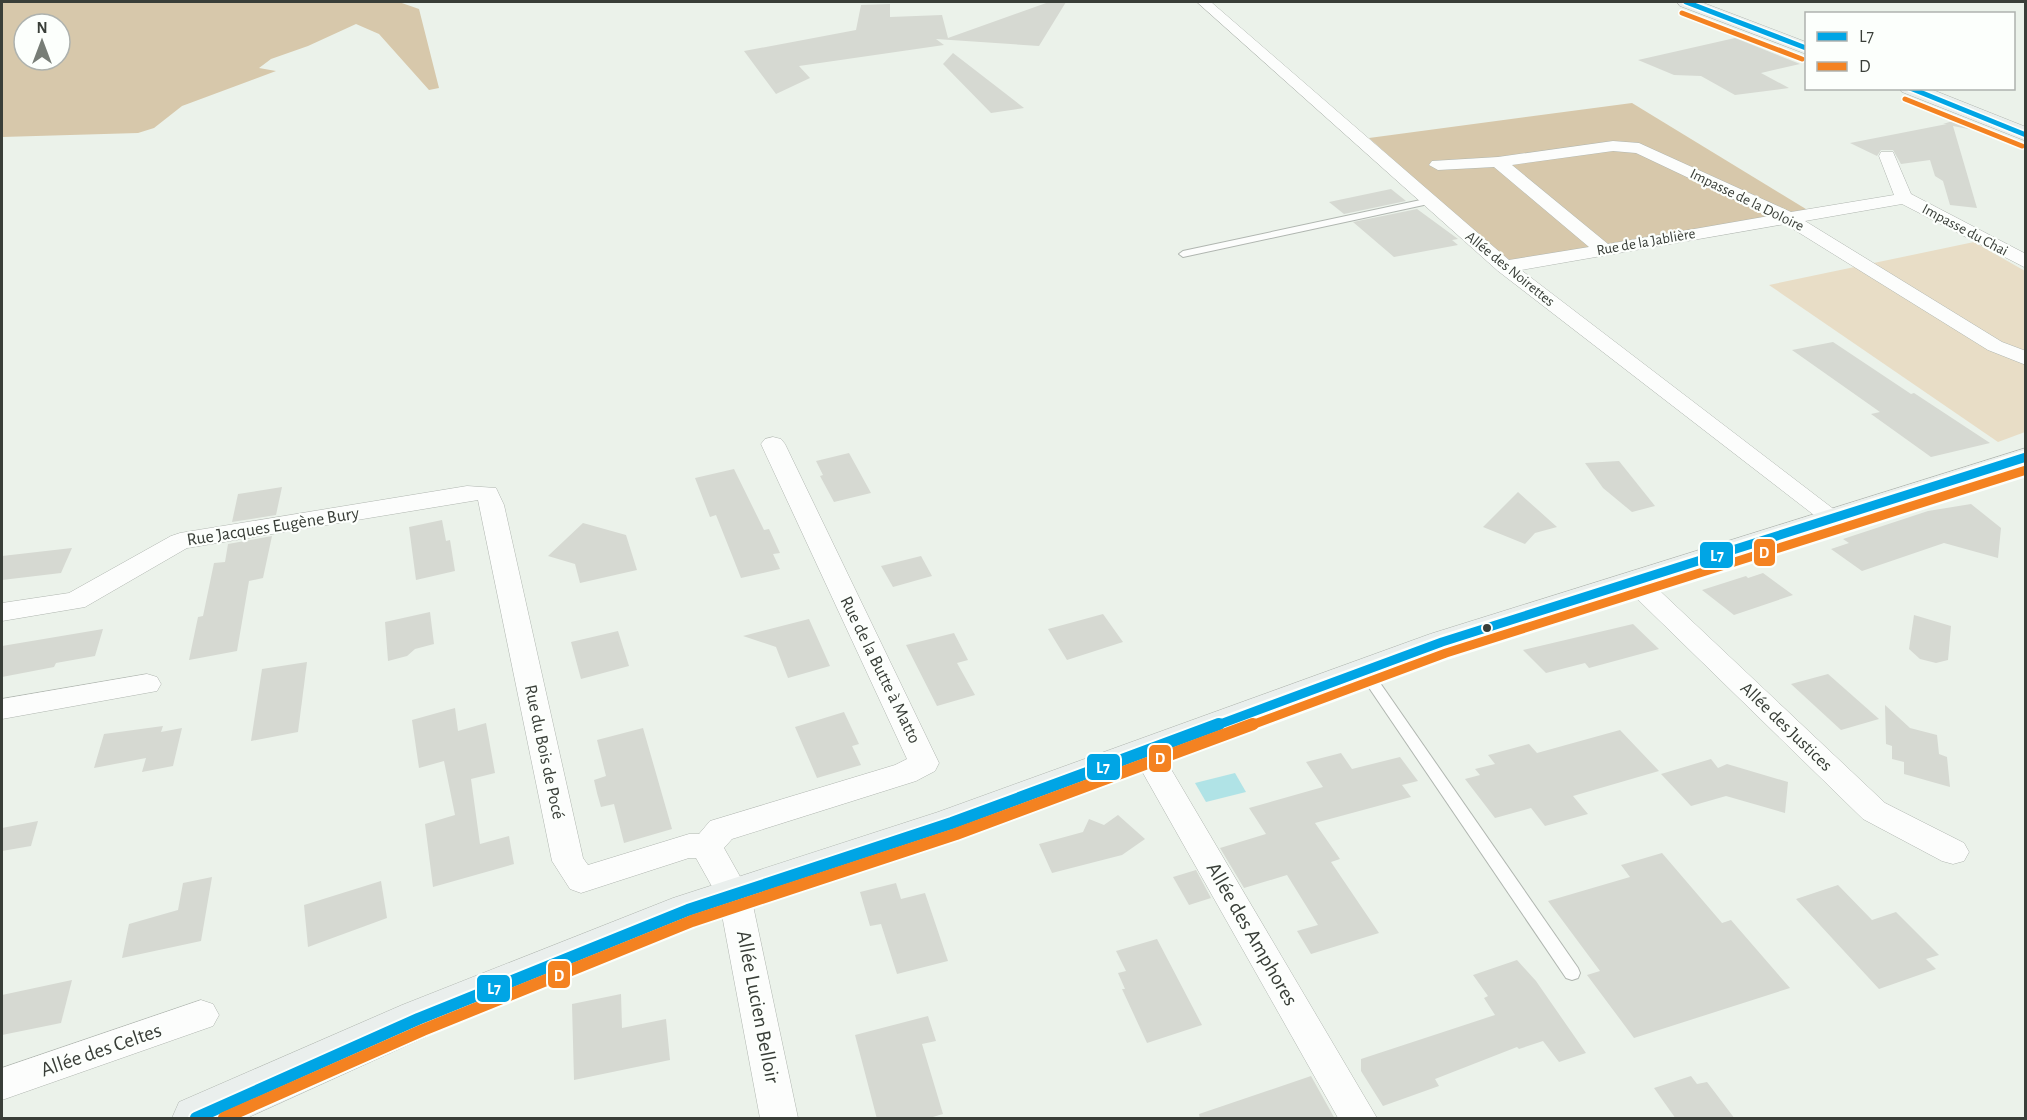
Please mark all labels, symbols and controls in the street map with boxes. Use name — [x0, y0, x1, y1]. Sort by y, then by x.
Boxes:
north arrow — [12, 12, 72, 72]
legend — [1805, 12, 2015, 90]
text: N — [36, 20, 48, 36]
text: L7 — [1859, 28, 1874, 46]
text: D — [1859, 58, 1871, 76]
street label: Impasse de la Doloire — [1688, 166, 1806, 234]
street label: Impasse du Chai — [1920, 201, 2010, 259]
street label: Rue de la Jablière — [1595, 226, 1697, 258]
street label: Allée des Noirettes — [1463, 229, 1557, 309]
street label: Rue Jacques Eugène Bury — [186, 504, 361, 550]
line badge: D — [1753, 538, 1776, 567]
line badge: L7 — [1699, 541, 1734, 569]
text: D — [1759, 545, 1770, 561]
text: L7 — [1710, 548, 1724, 564]
street label: Rue de la Butte à Matto — [837, 594, 924, 747]
unlabelled marker — [1481, 622, 1493, 634]
street label: Allée des Justices — [1737, 679, 1835, 775]
street label: Rue du Bois de Pocé — [521, 683, 567, 821]
line badge: D — [1148, 744, 1172, 773]
text: D — [1155, 751, 1166, 767]
line badge: L7 — [1086, 753, 1121, 781]
text: L7 — [1096, 760, 1110, 776]
street label: Allée des Amphores — [1202, 859, 1302, 1009]
street label: Allée Lucien Belloir — [733, 929, 783, 1085]
line badge: D — [547, 960, 571, 989]
text: D — [554, 968, 565, 984]
line badge: L7 — [476, 974, 511, 1003]
text: L7 — [487, 981, 501, 997]
street label: Allée des Celtes — [38, 1020, 164, 1080]

